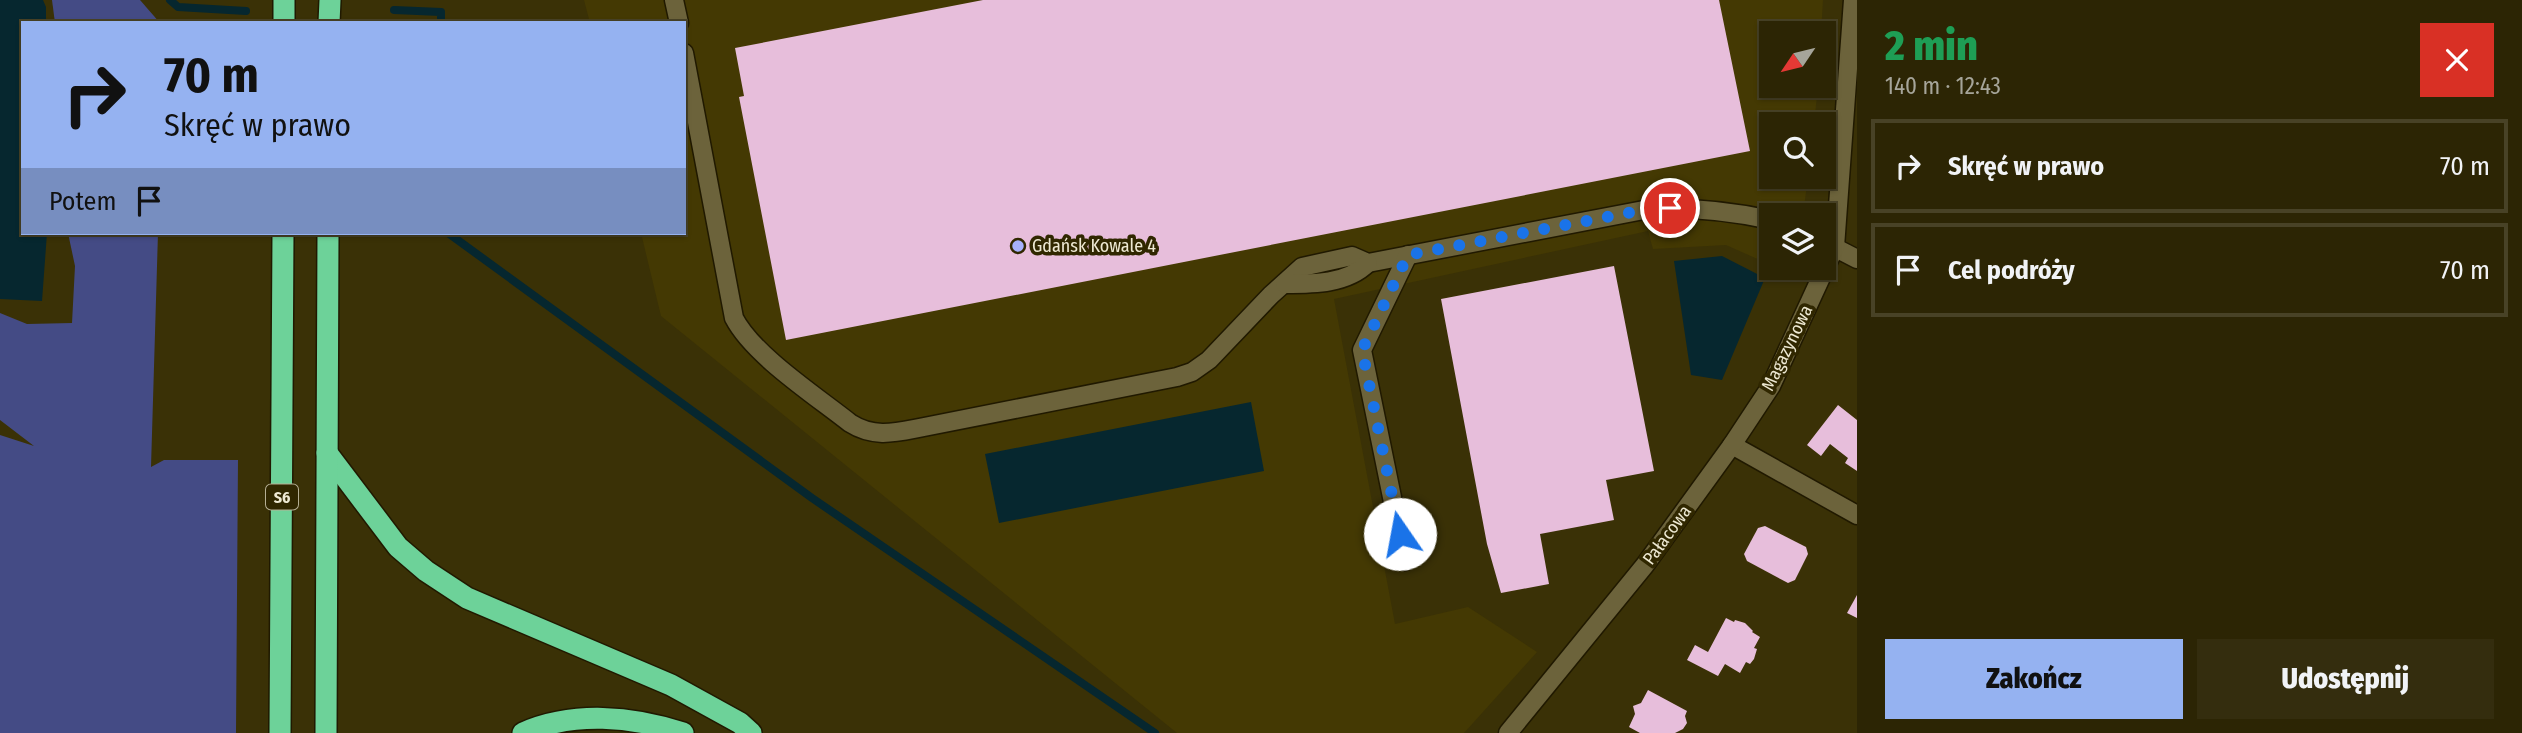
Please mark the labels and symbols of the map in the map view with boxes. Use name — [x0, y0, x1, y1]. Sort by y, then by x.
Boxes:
north arrow — [1759, 21, 1836, 98]
pin — [1640, 178, 1700, 238]
place label: Gdańsk Kowale 4 — [1032, 235, 1156, 257]
marker: Gdańsk Kowale 4 — [1010, 238, 1026, 254]
street label: Magazynowa — [1757, 301, 1817, 395]
road number: S6 — [266, 484, 298, 510]
position arrow — [1363, 497, 1437, 571]
street label: Pałacowa — [1638, 501, 1696, 569]

